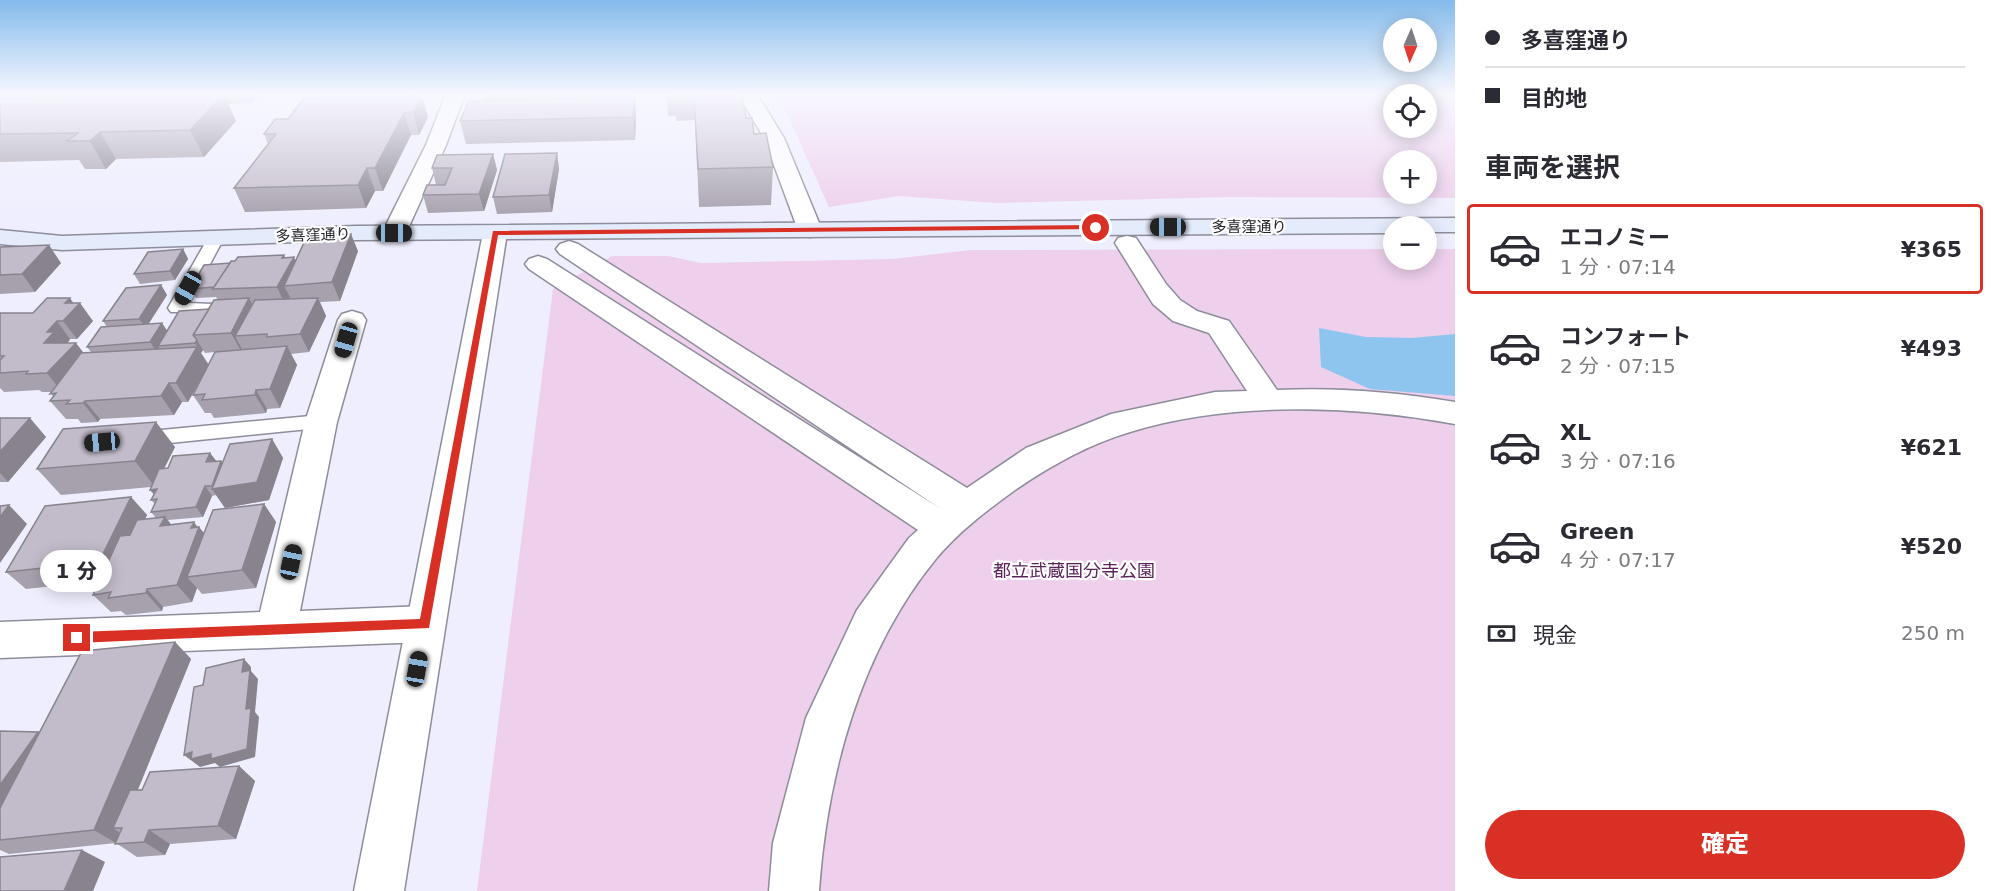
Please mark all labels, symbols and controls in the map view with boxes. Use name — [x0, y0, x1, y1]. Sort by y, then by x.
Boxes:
north arrow — [1383, 18, 1437, 72]
map controls — [1383, 18, 1437, 270]
text: 多喜窪通り — [1521, 28, 1631, 53]
button: locate — [1383, 84, 1437, 138]
text: 目的地 — [1521, 86, 1587, 111]
button: + — [1383, 150, 1437, 204]
text: 車両を選択 — [1485, 152, 1620, 183]
route start — [1082, 214, 1109, 241]
button: − — [1383, 216, 1437, 270]
car — [1150, 218, 1186, 236]
street label: 多喜窪通り — [1211, 218, 1287, 236]
icon: car — [1488, 222, 1542, 276]
car — [376, 224, 412, 242]
street label: 多喜窪通り — [275, 225, 351, 245]
text: エコノミー — [1560, 225, 1670, 250]
text: ¥365 — [1901, 237, 1962, 262]
text: 1 分 · 07:14 — [1560, 255, 1676, 279]
car — [171, 268, 205, 308]
car — [332, 320, 360, 360]
icon: car — [1488, 321, 1542, 375]
text: コンフォート — [1560, 324, 1691, 349]
text: ¥493 — [1901, 336, 1962, 361]
text: 2 分 · 07:15 — [1560, 354, 1676, 378]
icon: car — [1488, 420, 1542, 474]
text: XL — [1560, 420, 1591, 445]
car — [83, 431, 121, 453]
text: ¥621 — [1901, 435, 1962, 460]
text: 3 分 · 07:16 — [1560, 449, 1676, 473]
icon: car — [1488, 519, 1542, 573]
text: Green — [1560, 519, 1634, 544]
text: ¥520 — [1901, 534, 1962, 559]
car — [278, 543, 304, 581]
text: 4 分 · 07:17 — [1560, 548, 1676, 572]
callout: 1 分 — [41, 551, 113, 593]
text: 1 分 — [56, 559, 96, 583]
park label: 都立武蔵国分寺公園 — [993, 560, 1155, 581]
icon: cash — [1485, 617, 1518, 650]
text: 250 m — [1901, 621, 1965, 645]
text: 現金 — [1533, 623, 1577, 648]
route end — [63, 624, 90, 651]
car — [405, 650, 429, 688]
button: 確定 — [1485, 810, 1965, 879]

